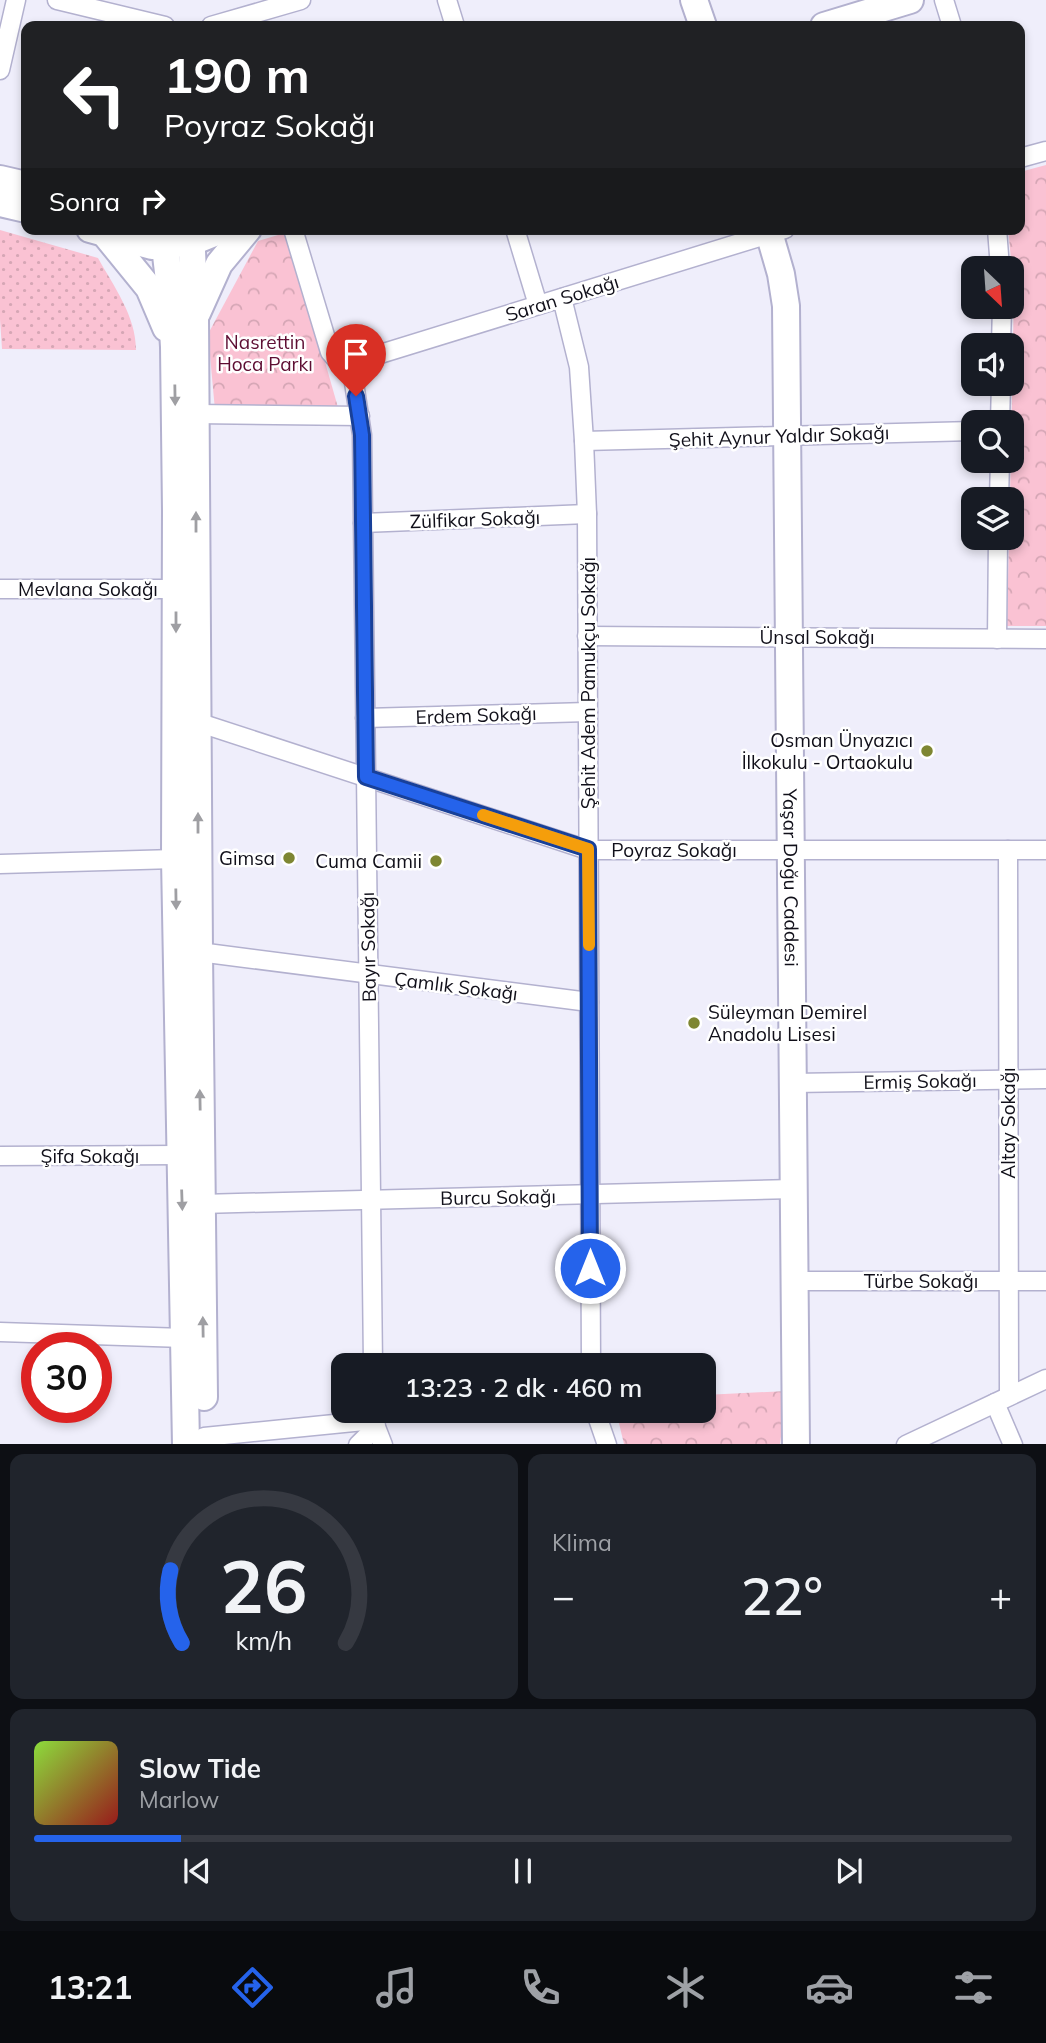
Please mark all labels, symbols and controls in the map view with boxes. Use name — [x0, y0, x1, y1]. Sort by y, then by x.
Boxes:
text: 190 m — [164, 44, 310, 105]
icon: left — [49, 49, 140, 140]
text: Poyraz Sokağı — [164, 105, 375, 145]
icon: right — [134, 182, 172, 220]
text: Sonra — [49, 185, 120, 218]
north arrow — [961, 256, 1024, 318]
map controls — [961, 256, 1024, 550]
street label: Saran Sokağı — [502, 269, 622, 327]
pin — [326, 324, 386, 396]
park label: Nasrettin Hoca Parkı — [217, 330, 313, 376]
button: sound — [961, 333, 1024, 396]
icon: arrive — [337, 335, 375, 373]
one-way arrow — [169, 384, 181, 406]
button: search — [961, 410, 1024, 473]
street label: Şehit Aynur Yaldır Sokağı — [668, 420, 890, 452]
button: layers — [961, 487, 1024, 550]
street label: Zülfikar Sokağı — [409, 505, 541, 533]
one-way arrow — [190, 511, 202, 533]
street label: Şehit Adem Pamukçu Sokağı — [576, 557, 600, 809]
street label: Mevlana Sokağı — [18, 577, 158, 601]
one-way arrow — [170, 612, 182, 634]
street label: Ünsal Sokağı — [759, 625, 875, 649]
street label: Erdem Sokağı — [415, 701, 537, 729]
place label: Osman Ünyazıcı İlkokulu - Ortaokulu — [742, 728, 913, 774]
marker: Osman Ünyazıcı İlkokulu - Ortaokulu — [919, 743, 935, 759]
street label: Yaşar Doğu Caddesi — [778, 788, 804, 967]
one-way arrow — [192, 812, 204, 834]
street label: Poyraz Sokağı — [611, 838, 737, 862]
place label: Gimsa — [219, 846, 275, 870]
place label: Cuma Camii — [315, 849, 422, 873]
marker: Gimsa — [281, 850, 297, 866]
marker: Cuma Camii — [428, 853, 444, 869]
one-way arrow — [170, 888, 182, 910]
street label: Bayır Sokağı — [355, 892, 381, 1002]
street label: Çamlık Sokağı — [393, 967, 519, 1005]
place label: Süleyman Demirel Anadolu Lisesi — [708, 1000, 867, 1046]
marker: Süleyman Demirel Anadolu Lisesi — [686, 1015, 702, 1031]
street label: Altay Sokağı — [996, 1067, 1020, 1179]
street label: Ermiş Sokağı — [863, 1068, 977, 1094]
one-way arrow — [194, 1089, 206, 1111]
street label: Şifa Sokağı — [41, 1144, 139, 1168]
street label: Burcu Sokağı — [440, 1184, 556, 1210]
one-way arrow — [177, 1189, 188, 1211]
position arrow — [553, 1231, 627, 1305]
street label: Türbe Sokağı — [864, 1269, 978, 1293]
one-way arrow — [197, 1316, 209, 1338]
speed limit sign: 30 — [21, 1332, 112, 1423]
text: 13:23 · 2 dk · 460 m — [405, 1371, 642, 1404]
text: Klima — [552, 1528, 612, 1557]
text: 26 — [220, 1540, 308, 1631]
text: 22° — [741, 1563, 823, 1628]
text: − — [552, 1572, 575, 1620]
text: + — [989, 1572, 1012, 1620]
text: km/h — [236, 1624, 292, 1655]
text: Slow Tide — [139, 1752, 261, 1785]
text: Marlow — [139, 1785, 219, 1814]
icon: previous — [178, 1852, 216, 1890]
icon: pause — [504, 1852, 542, 1890]
icon: next — [830, 1852, 868, 1890]
icon: directions — [228, 1963, 277, 2012]
icon: music — [372, 1963, 421, 2012]
icon: phone — [516, 1963, 565, 2012]
icon: climate — [661, 1963, 710, 2012]
icon: car — [805, 1963, 854, 2012]
icon: filters — [949, 1963, 998, 2012]
text: 13:21 — [48, 1967, 132, 2007]

